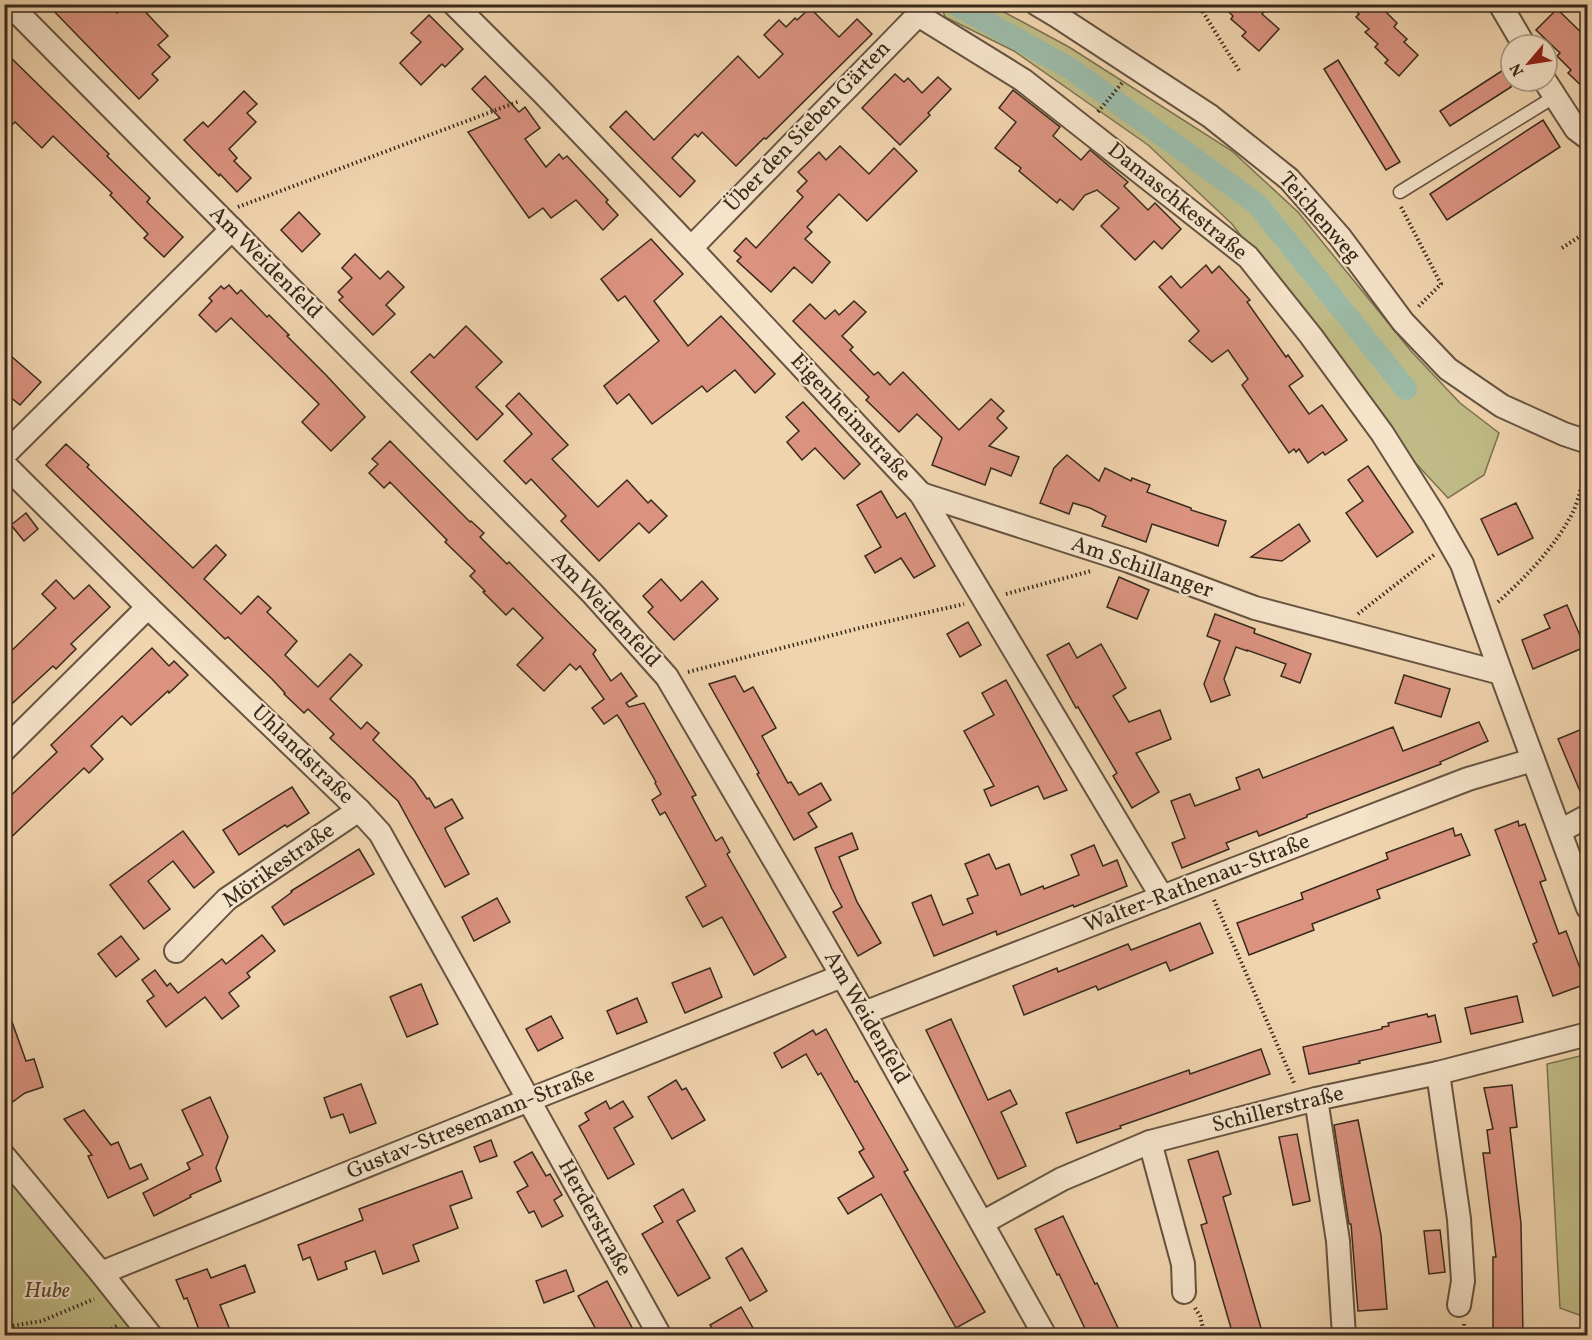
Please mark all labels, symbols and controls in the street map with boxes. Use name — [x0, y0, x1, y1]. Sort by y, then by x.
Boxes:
north arrow — [1499, 33, 1559, 93]
street label: Über den Sieben Gärten — [718, 34, 898, 220]
text: N — [1505, 59, 1530, 80]
street label: Damaschkestraße — [1100, 136, 1254, 268]
street label: Teichenweg — [1271, 166, 1367, 270]
street label: Am Weidenfeld — [201, 199, 329, 327]
street label: Eigenheimstraße — [782, 347, 918, 489]
street label: Am Schillanger — [1067, 529, 1217, 607]
street label: Am Weidenfeld — [543, 545, 667, 675]
street label: Uhlandstraße — [244, 698, 360, 812]
street label: Mörikestraße — [217, 816, 341, 916]
street label: Walter-Rathenau-Straße — [1079, 827, 1315, 941]
street label: Am Weidenfeld — [815, 946, 917, 1090]
street label: Gustav-Stresemann-Straße — [342, 1060, 600, 1188]
street label: Schillerstraße — [1209, 1079, 1347, 1141]
street label: Herderstraße — [549, 1154, 639, 1282]
park label: Hube — [24, 1276, 70, 1307]

